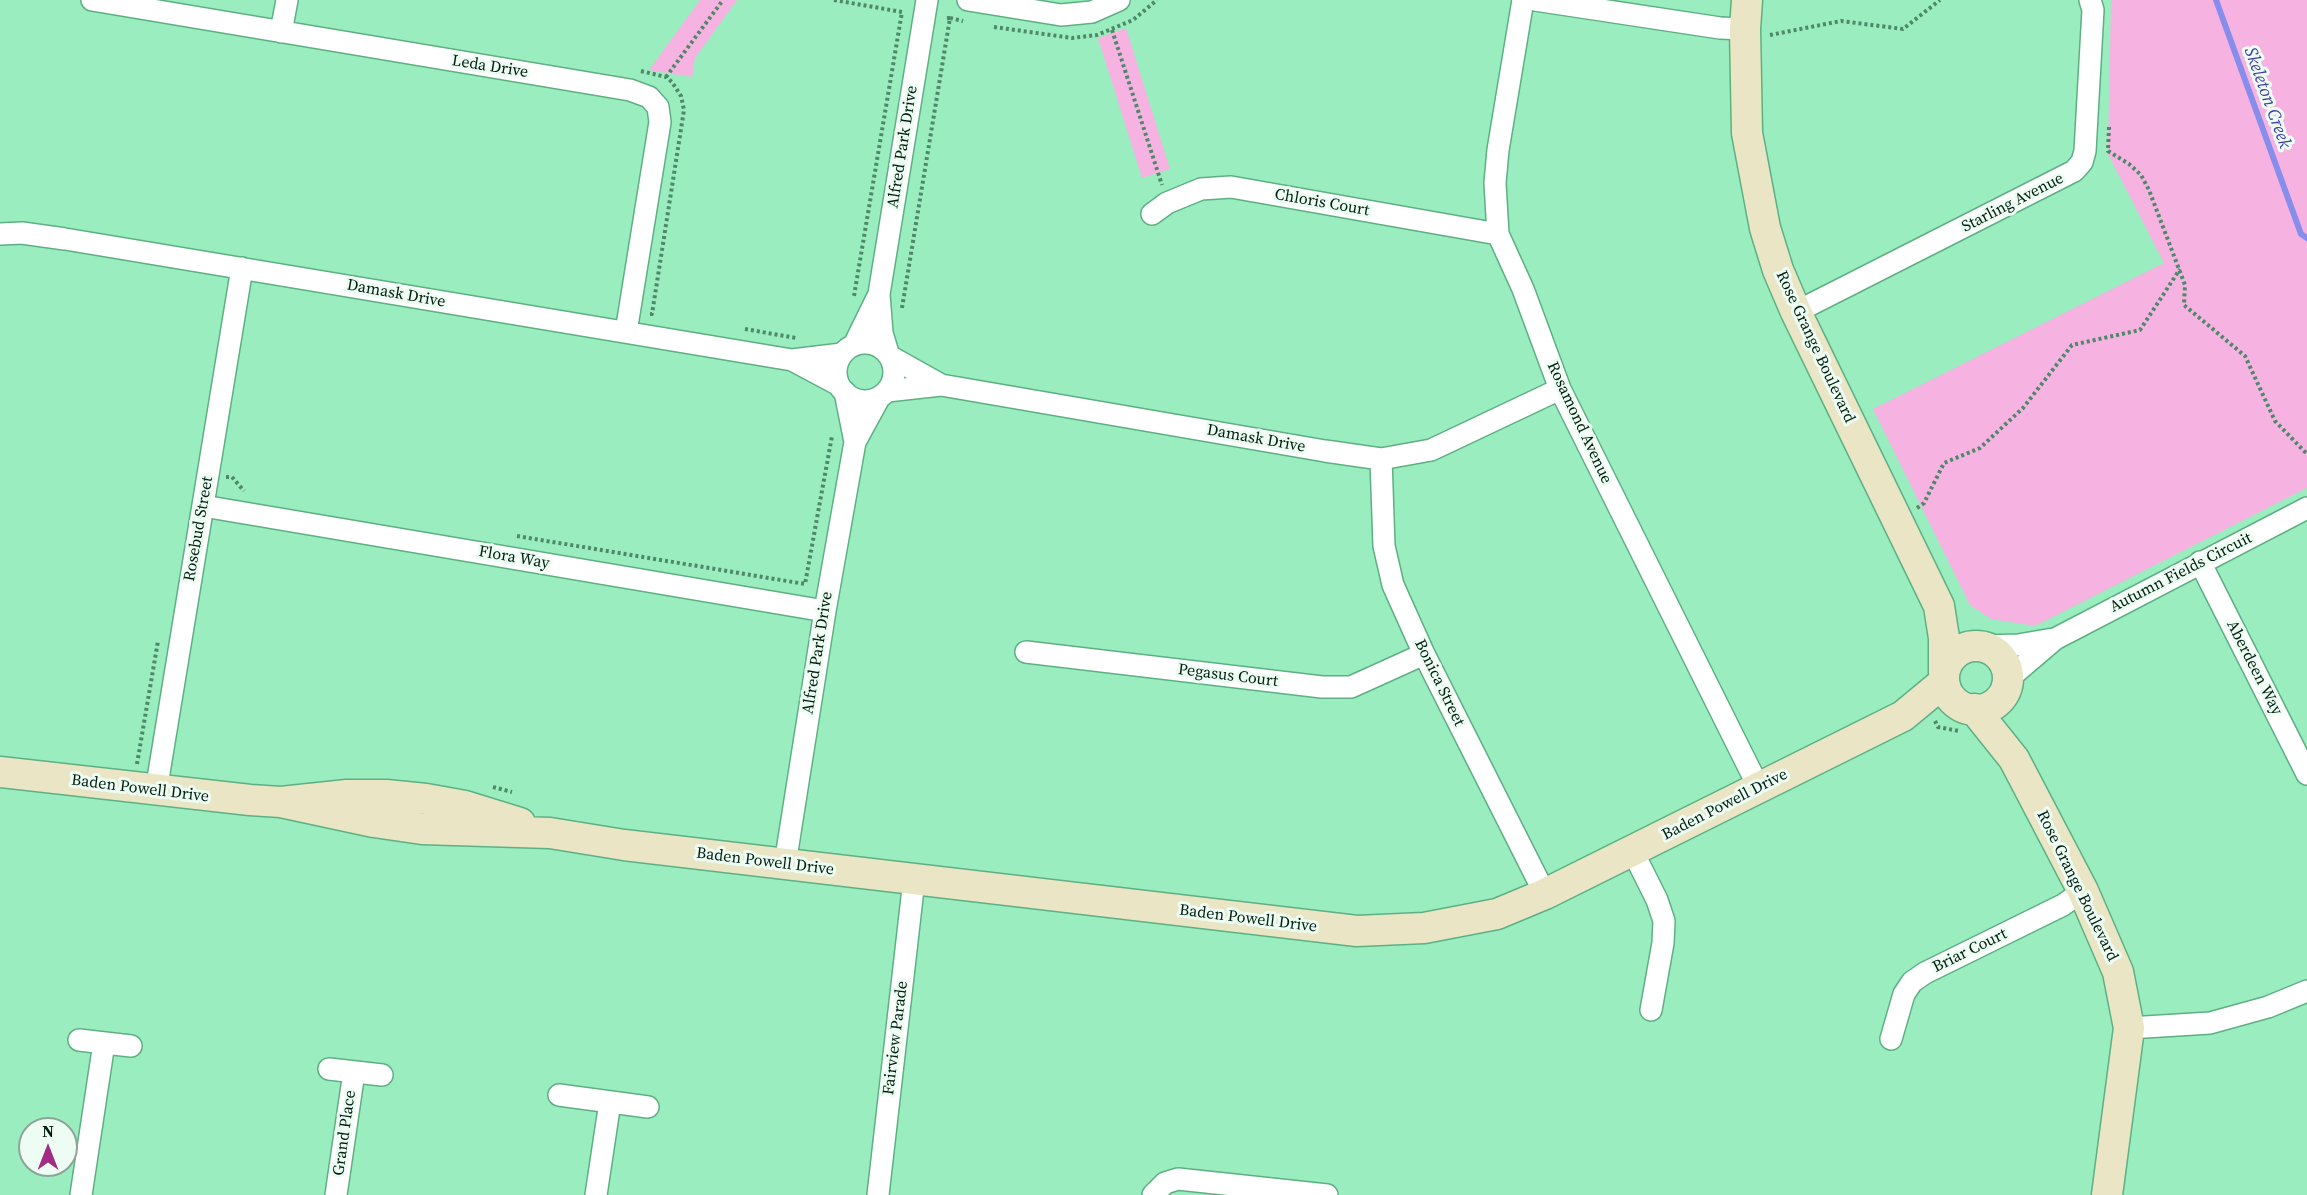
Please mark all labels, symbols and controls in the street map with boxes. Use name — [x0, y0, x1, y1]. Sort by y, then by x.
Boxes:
water label: Skeleton Creek — [2239, 45, 2295, 151]
street label: Leda Drive — [450, 51, 530, 83]
street label: Alfred Park Drive — [884, 84, 922, 210]
street label: Starling Avenue — [1959, 169, 2067, 237]
street label: Chloris Court — [1273, 185, 1371, 221]
street label: Rose Grange Boulevard — [1771, 268, 1859, 426]
street label: Damask Drive — [345, 276, 447, 312]
street label: Rosamond Avenue — [1542, 359, 1616, 487]
street label: Damask Drive — [1205, 421, 1307, 457]
street label: Rosebud Street — [180, 475, 218, 583]
street label: Autumn Fields Circuit — [2107, 529, 2255, 617]
street label: Flora Way — [477, 542, 551, 574]
street label: Alfred Park Drive — [799, 590, 837, 716]
street label: Aberdeen Way — [2222, 617, 2286, 719]
street label: Bonica Street — [1410, 636, 1468, 730]
street label: Pegasus Court — [1177, 660, 1279, 692]
street label: Baden Powell Drive — [1659, 765, 1791, 845]
street label: Baden Powell Drive — [70, 771, 210, 807]
street label: Rose Grange Boulevard — [2032, 807, 2122, 965]
street label: Baden Powell Drive — [695, 844, 835, 880]
street label: Baden Powell Drive — [1178, 901, 1318, 937]
street label: Briar Court — [1930, 925, 2010, 977]
street label: Fairview Parade — [879, 980, 913, 1096]
street label: Grand Place — [329, 1089, 361, 1177]
north arrow — [18, 1117, 78, 1177]
text: N — [42, 1120, 54, 1142]

